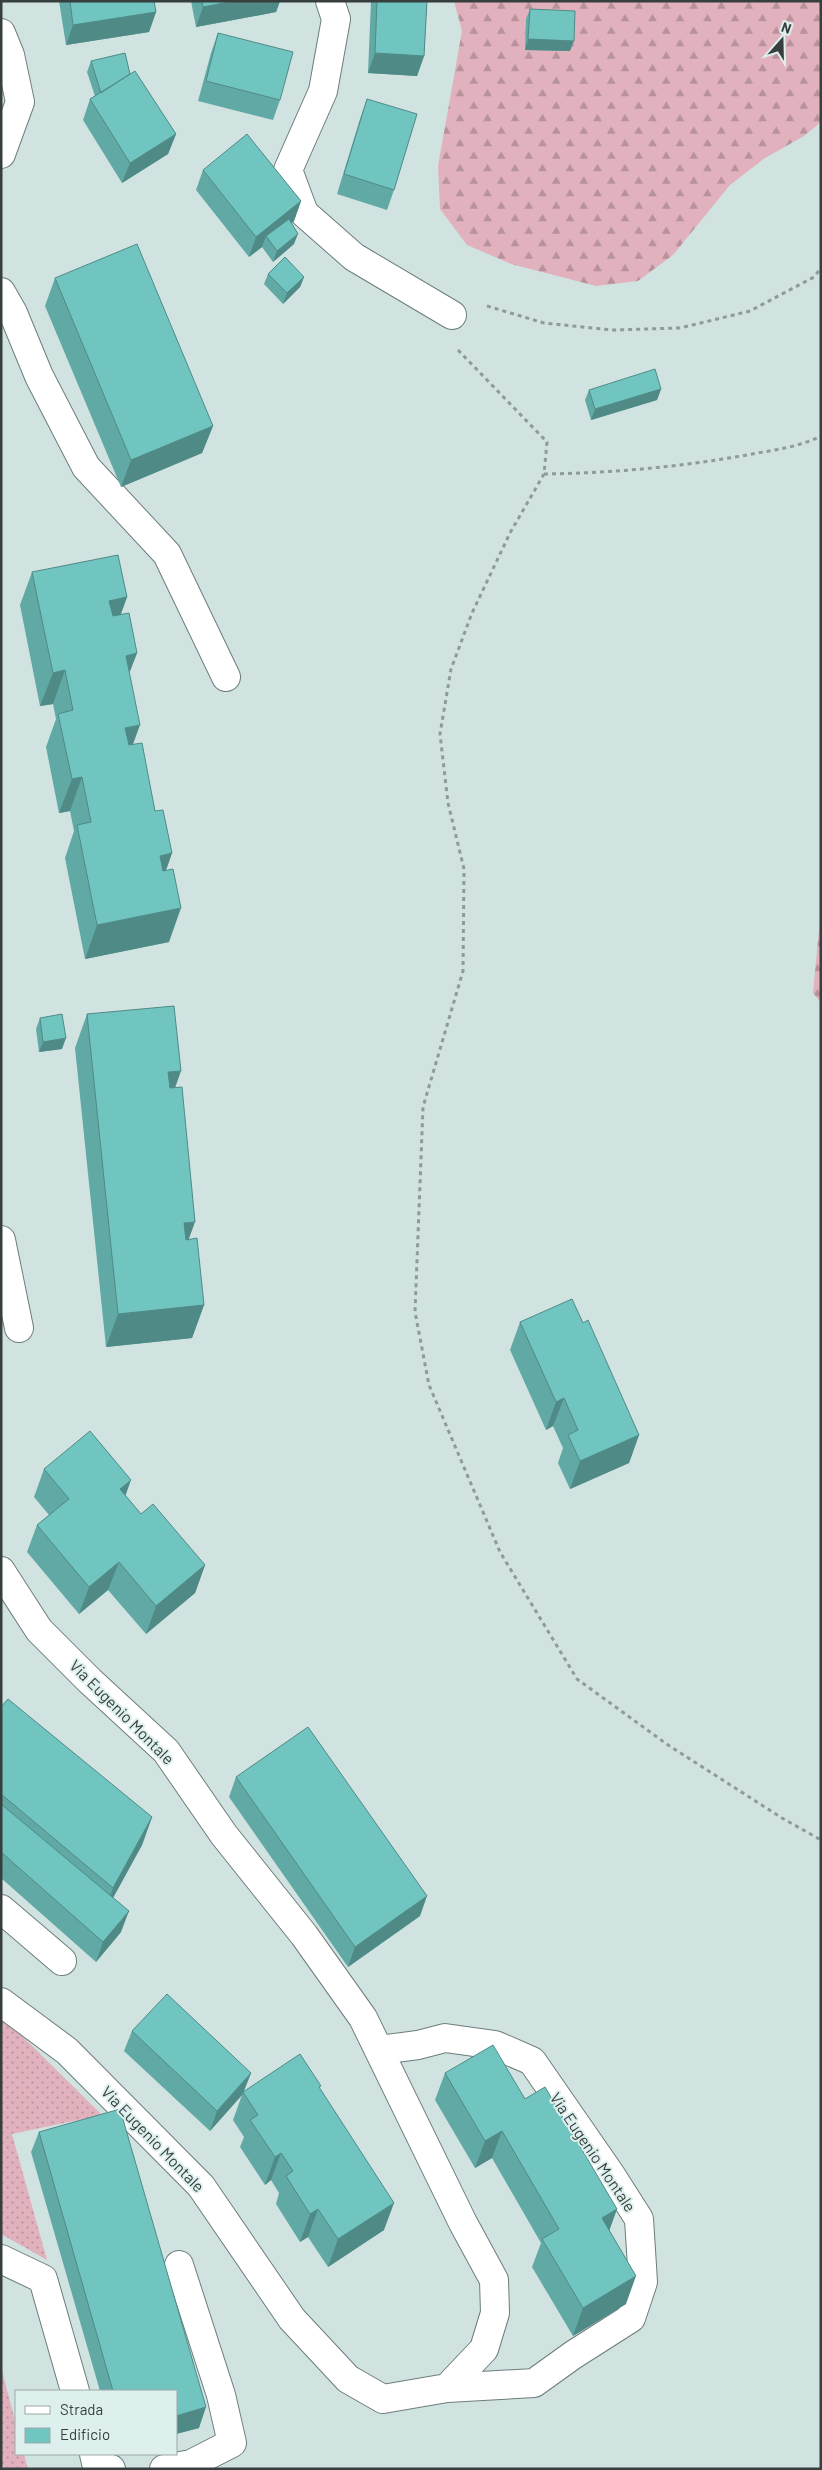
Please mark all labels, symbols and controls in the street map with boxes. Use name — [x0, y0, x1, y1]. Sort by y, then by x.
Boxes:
north arrow — [757, 15, 807, 65]
text: N — [779, 18, 794, 37]
street label: Via Eugenio Montale — [66, 1655, 179, 1768]
street label: Via Eugenio Montale — [98, 2082, 209, 2196]
street label: Via Eugenio Montale — [546, 2088, 640, 2215]
legend — [15, 2390, 178, 2455]
text: Strada — [60, 2400, 103, 2418]
text: Edificio — [60, 2425, 110, 2443]

